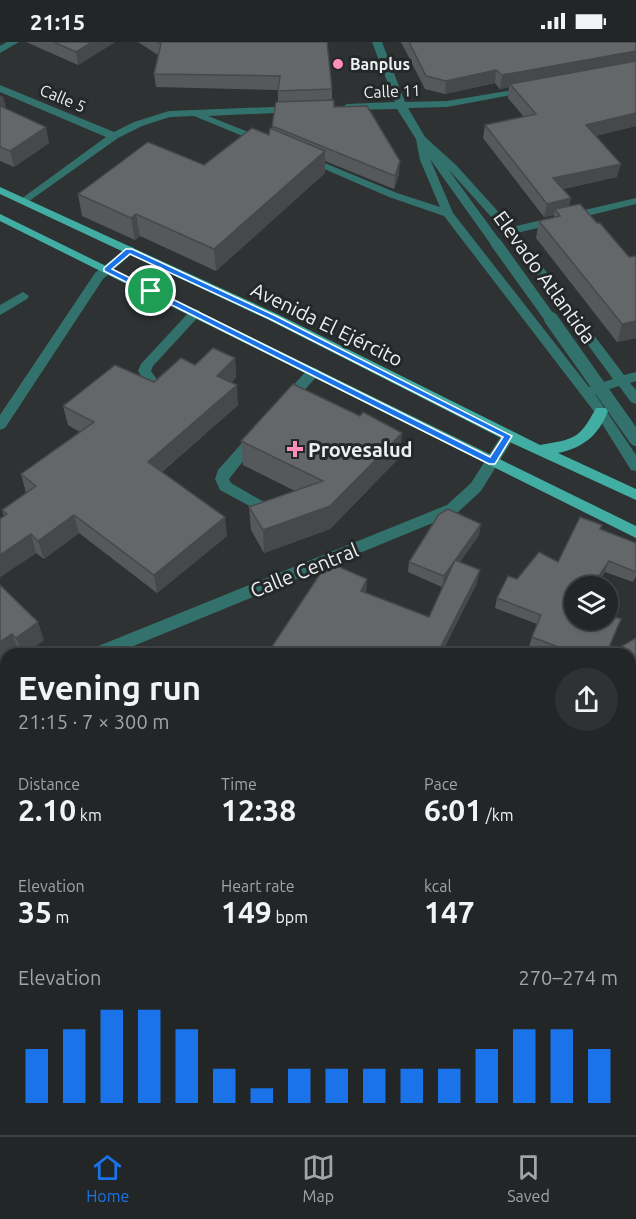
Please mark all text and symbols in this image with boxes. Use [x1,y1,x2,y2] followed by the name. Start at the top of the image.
[30,9,85,34] text: 21:15
[350,55,410,73] place label: Banplus
[331,57,345,71] marker: Banplus
[37,80,89,116] street label: Calle 5
[363,81,421,101] street label: Calle 11
[489,206,601,348] street label: Elevado Atlantida
[125,265,176,316] pin
[134,274,167,307] icon: arrive
[247,277,407,371] street label: Avenida El Ejército
[308,438,413,461] place label: Provesalud
[286,440,304,458] marker: Provesalud
[247,538,361,602] street label: Calle Central
[564,576,618,630] map controls
[564,576,618,630] button: layers
[555,668,618,731] button: share
[18,669,201,706] text: Evening run
[18,710,170,733] text: 21:15 · 7 × 300 m
[18,775,80,793] text: Distance
[221,775,257,793] text: Time
[424,775,458,793] text: Pace
[18,793,76,827] text: 2.10
[221,793,296,827] text: 12:38
[424,793,482,827] text: 6:01
[76,806,102,824] text: km
[482,806,514,824] text: /km
[18,877,85,895] text: Elevation
[221,877,295,895] text: Heart rate
[424,877,452,895] text: kcal
[18,895,52,929] text: 35
[221,895,272,929] text: 149
[424,895,475,929] text: 147
[52,908,69,926] text: m
[272,908,308,926] text: bpm
[18,966,101,989] text: Elevation
[519,966,618,989] text: 270–274 m
[86,1151,129,1205] tab: Home
[302,1151,335,1205] tab: Map
[507,1151,550,1205] tab: Saved

